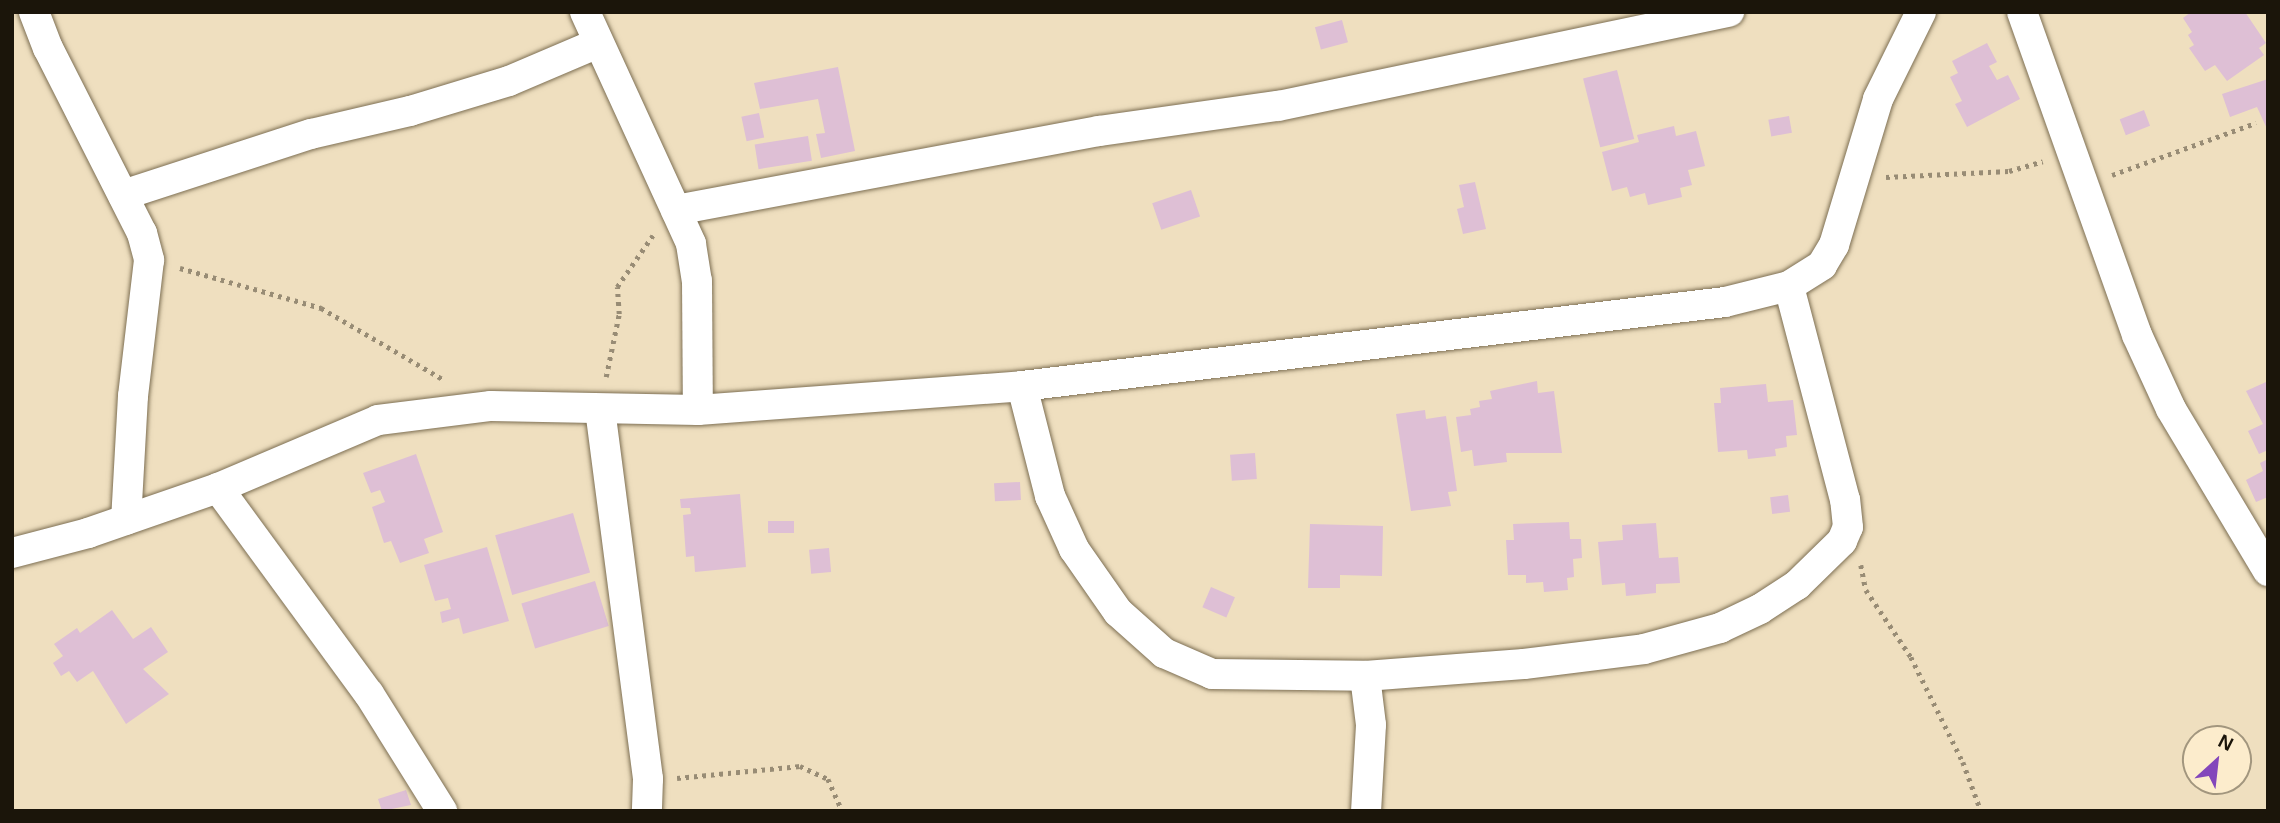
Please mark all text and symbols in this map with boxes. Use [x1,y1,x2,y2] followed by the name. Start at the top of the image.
[2182,725,2252,795] north arrow
[2215,730,2237,755] text: N

